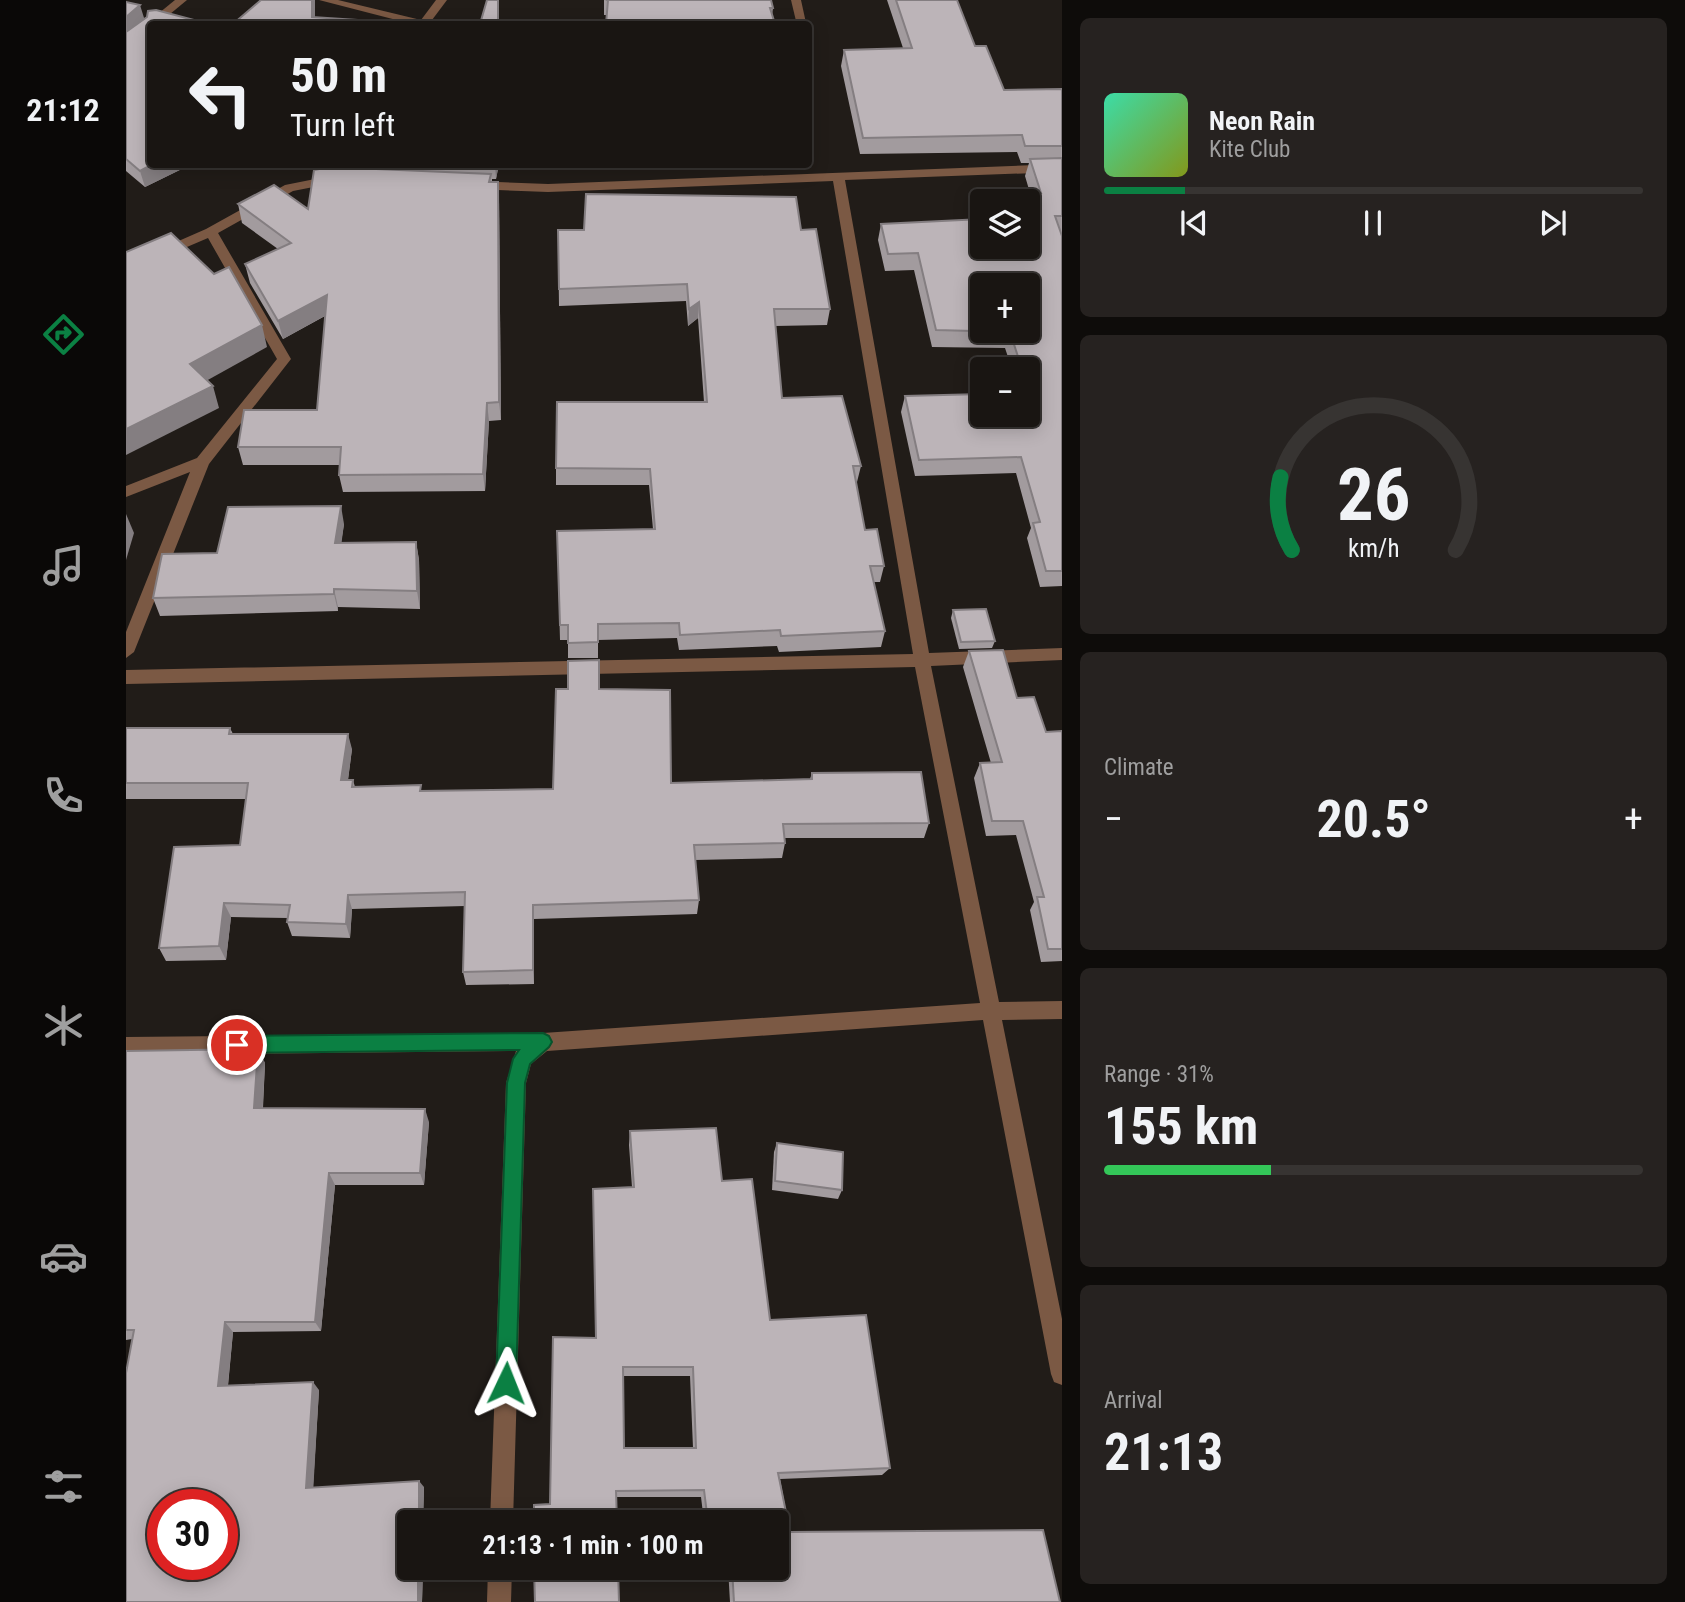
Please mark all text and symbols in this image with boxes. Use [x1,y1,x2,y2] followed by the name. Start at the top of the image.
[290,47,387,104] text: 50 m
[175,49,266,140] icon: left
[26,91,100,129] text: 21:12
[290,106,395,144] text: Turn left
[1209,106,1315,136] text: Neon Rain
[1209,136,1290,163] text: Kite Club
[970,189,1040,427] map controls
[970,189,1040,259] button: layers
[1175,204,1213,242] icon: previous
[1354,204,1392,242] icon: pause
[1534,204,1572,242] icon: next
[970,273,1040,343] button: +
[39,310,88,359] icon: directions
[970,357,1040,427] button: −
[1337,453,1410,539] text: 26
[1348,534,1399,563] text: km/h
[39,541,88,590] icon: music
[1104,754,1174,781] text: Climate
[39,771,88,820] icon: phone
[1316,789,1431,850] text: 20.5°
[1104,797,1123,841] text: −
[1624,797,1643,841] text: +
[39,1001,88,1050] icon: climate
[207,1015,267,1075] pin
[218,1026,256,1064] icon: arrive
[1104,1061,1214,1088] text: Range · 31%
[1104,1096,1258,1157] text: 155 km
[39,1232,88,1281] icon: car
[469,1346,543,1420] position arrow
[1104,1387,1163,1414] text: Arrival
[1104,1422,1223,1483] text: 21:13
[39,1462,88,1511] icon: filters
[147,1489,238,1580] speed limit sign: 30
[483,1530,703,1560] text: 21:13 · 1 min · 100 m

